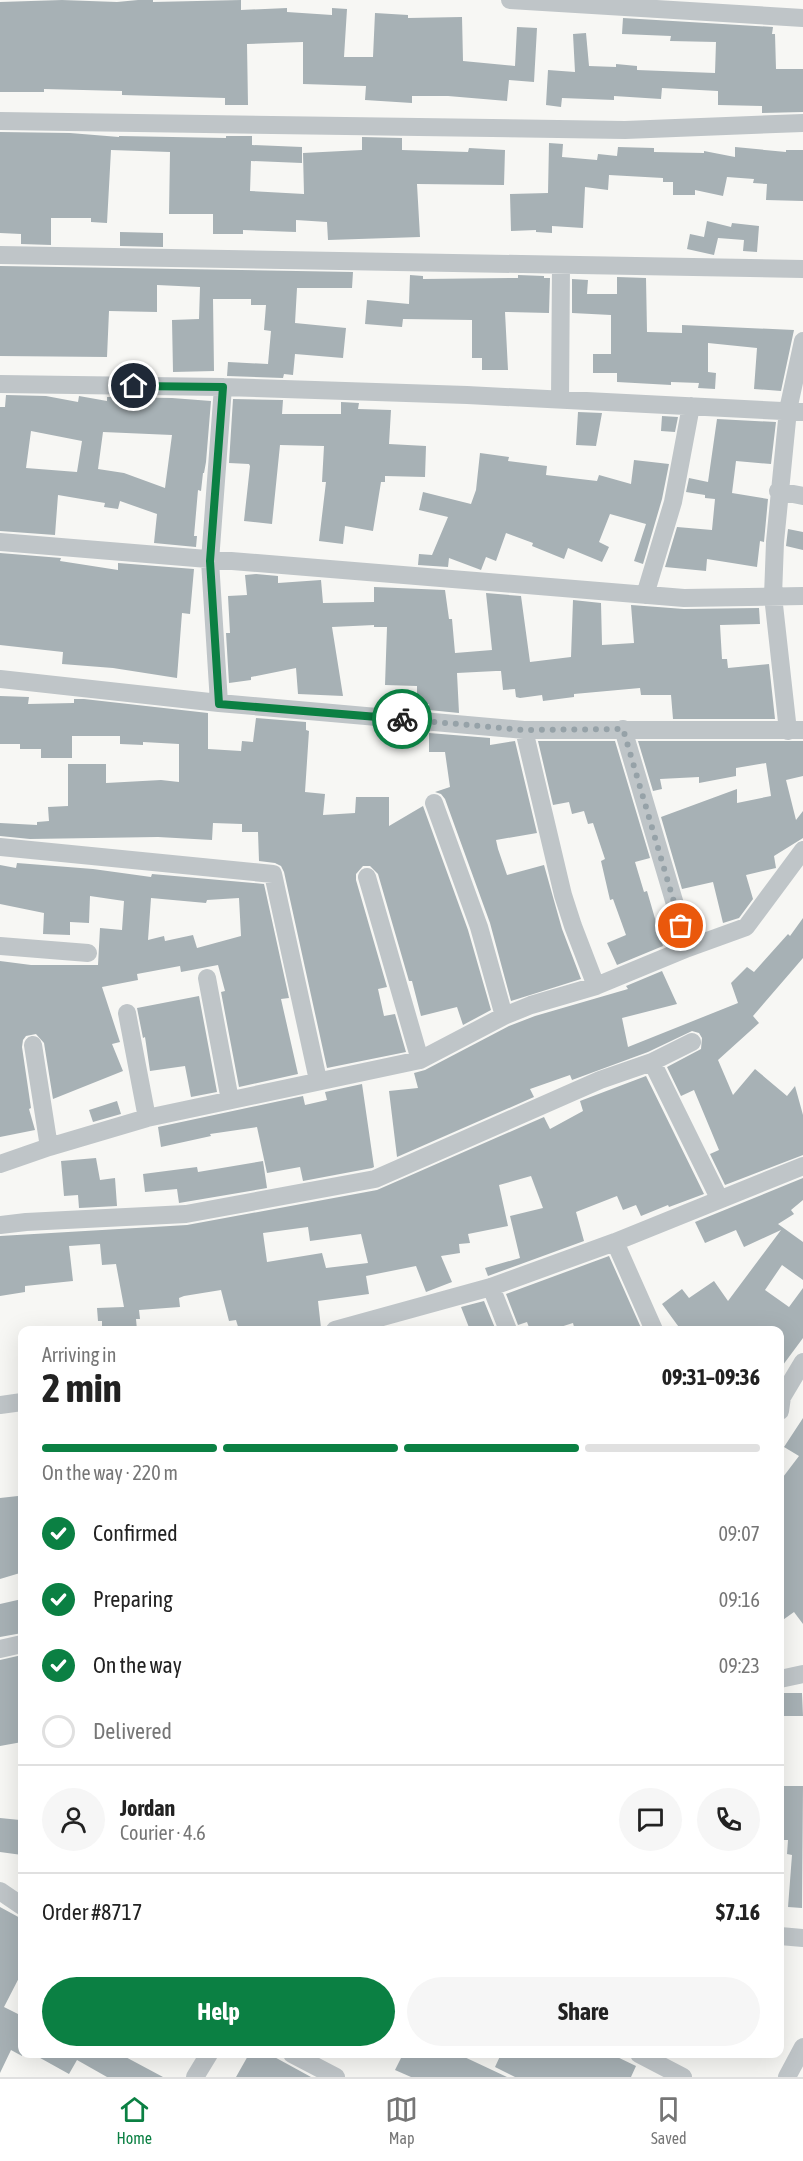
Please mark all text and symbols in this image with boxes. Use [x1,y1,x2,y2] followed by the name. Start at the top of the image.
[108,360,159,411] pin
[117,369,150,402] icon: home
[372,689,432,749] courier
[386,703,419,736] icon: bike
[655,900,706,951] pin
[664,909,697,942] icon: bag
[42,1343,116,1366] text: Arriving in
[662,1364,760,1390] text: 09:31–09:36
[42,1366,122,1410] text: 2 min
[42,1461,178,1484] text: On the way · 220 m
[42,1517,75,1550] icon: check
[93,1520,178,1546] text: Confirmed
[718,1522,760,1545] text: 09:07
[42,1583,75,1616] icon: check
[93,1586,173,1612] text: Preparing
[719,1588,760,1611] text: 09:16
[42,1649,75,1682] icon: check
[93,1652,182,1678] text: On the way
[719,1654,760,1677] text: 09:23
[93,1718,172,1744] text: Delivered
[42,1788,105,1851] button: person
[619,1788,682,1851] button: chat
[697,1788,760,1851] button: phone
[120,1795,175,1821] text: Jordan
[120,1821,206,1844] text: Courier · 4.6
[42,1899,142,1925] text: Order #8717
[716,1899,760,1925] text: $7.16
[42,1977,395,2046] button: Help
[407,1977,760,2046] button: Share
[117,2093,152,2147] tab: Home
[385,2093,418,2147] tab: Map
[651,2093,686,2147] tab: Saved

